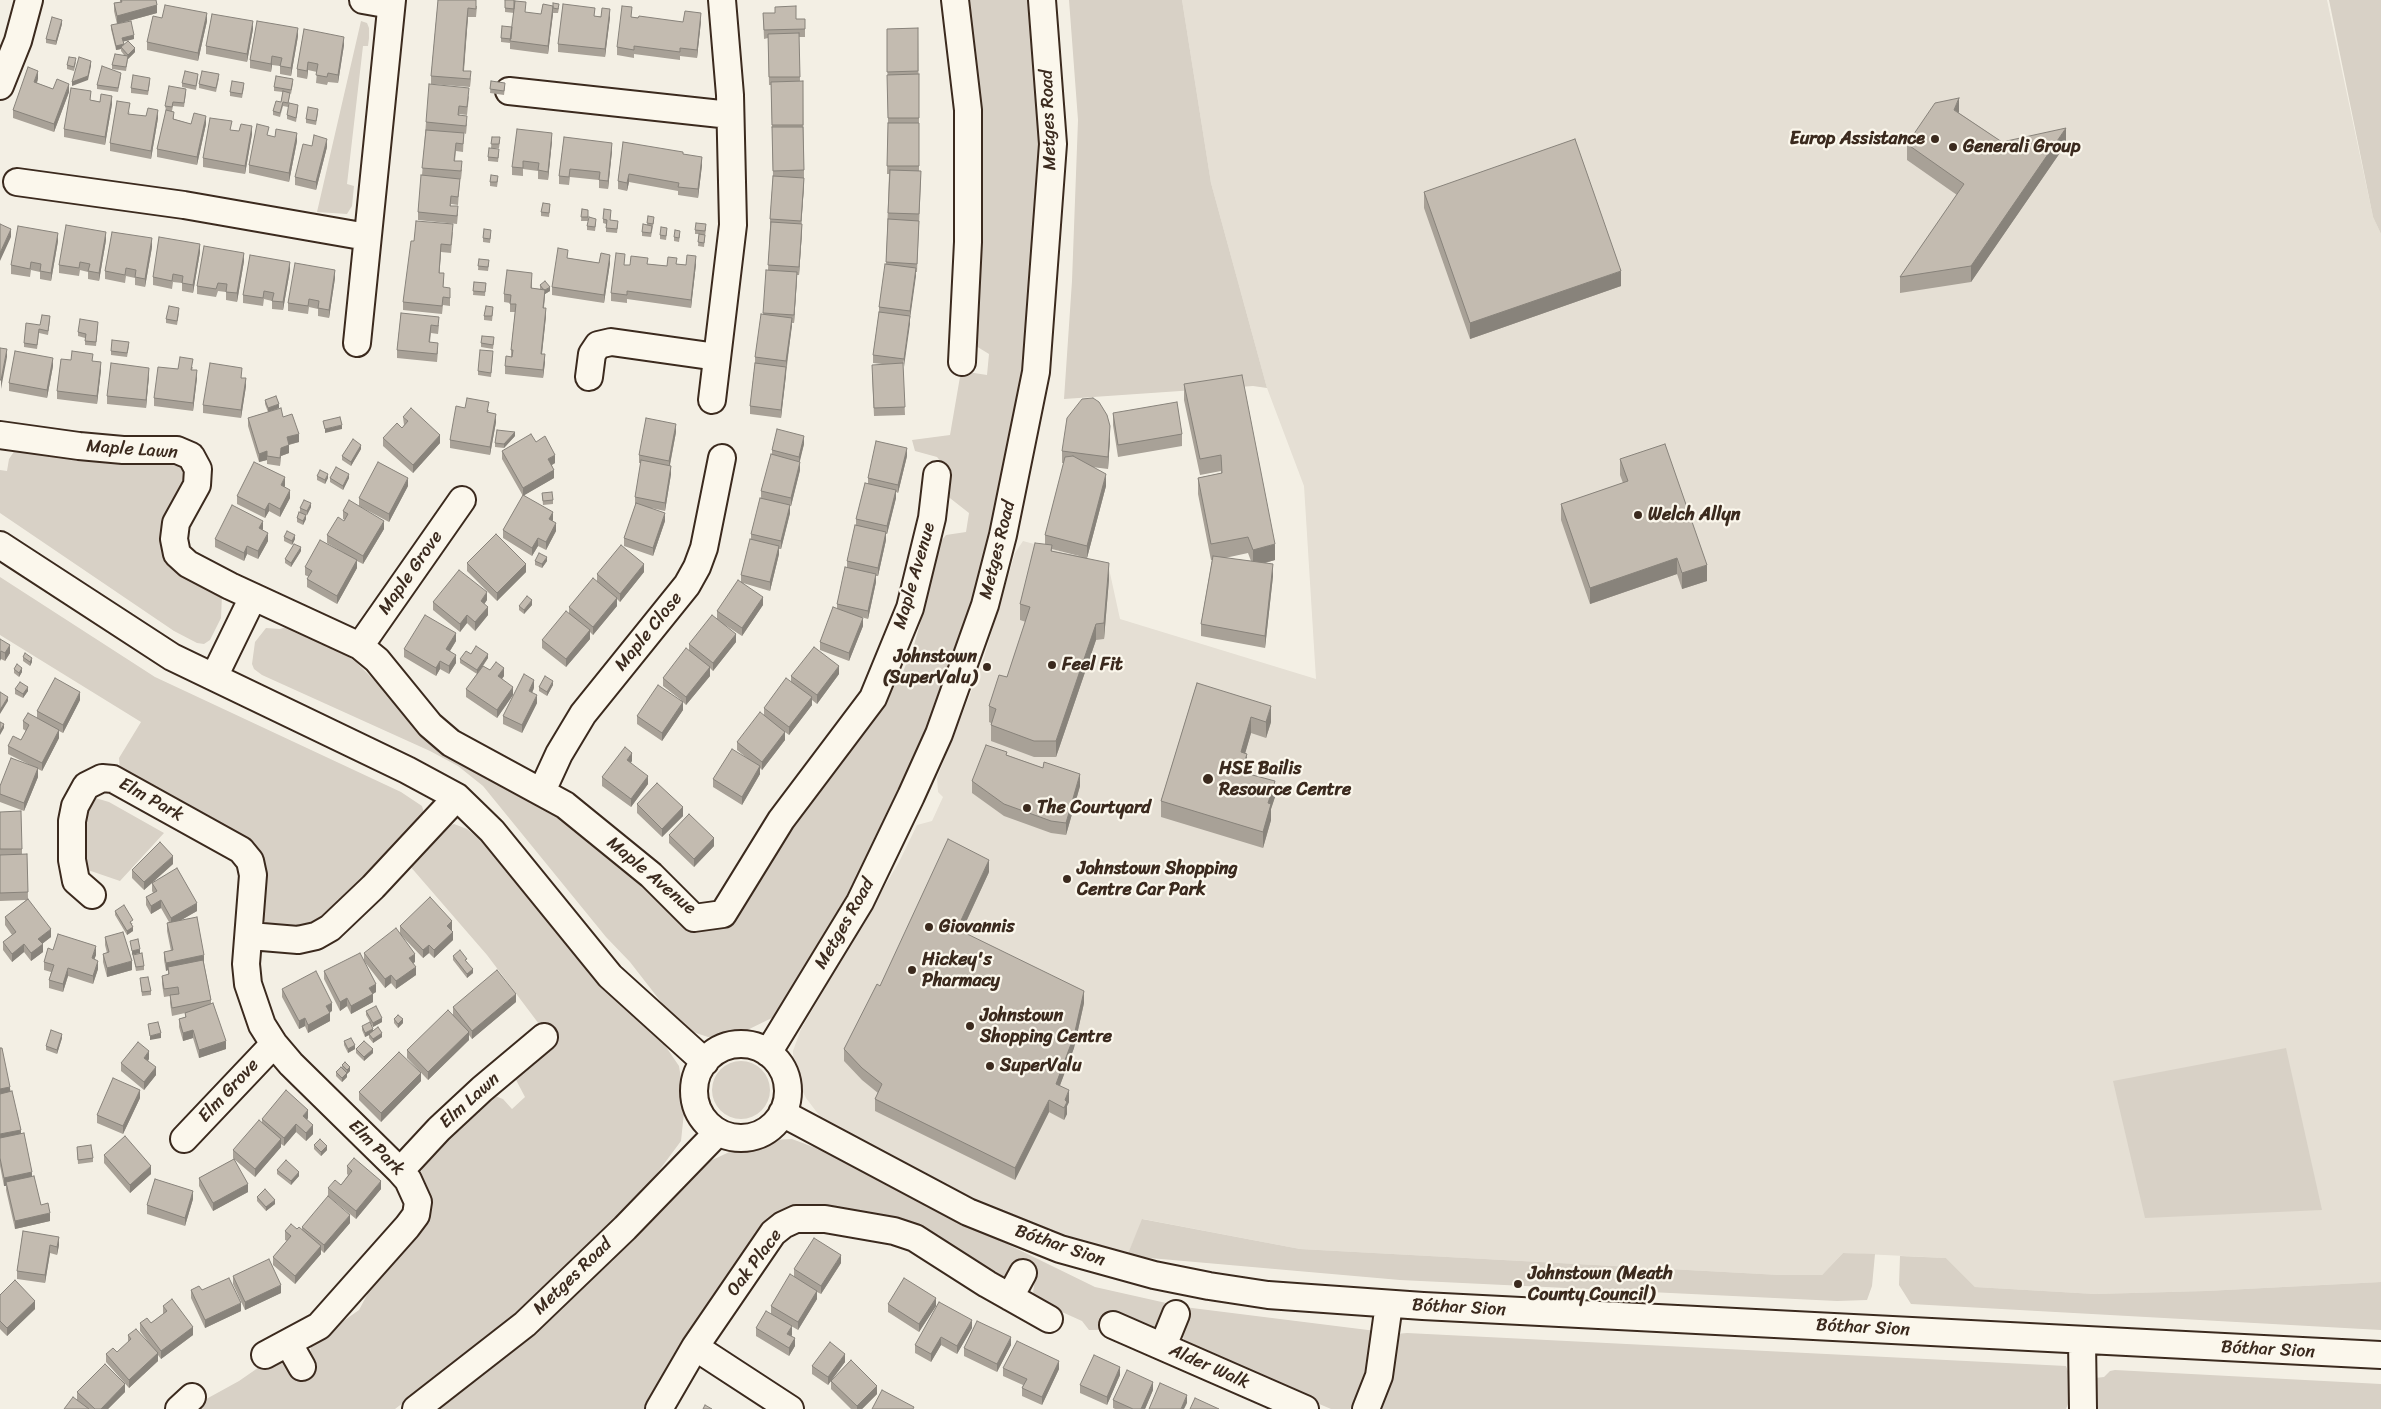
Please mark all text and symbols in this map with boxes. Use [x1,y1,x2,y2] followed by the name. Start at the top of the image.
[1036,69,1062,171] street label: Metges Road
[1790,128,1925,150] place label: Europ Assistance
[1929,133,1941,145] marker: Europ Assistance
[1963,136,2081,158] place label: Generali Group
[1947,141,1959,153] marker: Generali Group
[85,436,179,464] street label: Maple Lawn
[975,498,1021,602] street label: Metges Road
[1648,504,1740,526] place label: Welch Allyn
[1632,509,1644,521] marker: Welch Allyn
[889,520,941,632] street label: Maple Avenue
[374,527,448,619] street label: Maple Grove
[611,588,687,676] street label: Maple Close
[883,646,977,689] place label: Johnstown (SuperValu)
[1062,654,1123,676] place label: Feel Fit
[1046,659,1058,671] marker: Feel Fit
[981,661,993,673] marker: Johnstown (SuperValu)
[1219,758,1351,801] place label: HSE Bailis Resource Centre
[1201,772,1215,786] marker: HSE Bailis Resource Centre
[115,773,187,827] street label: Elm Park
[1037,797,1151,819] place label: The Courtyard
[1021,802,1033,814] marker: The Courtyard
[602,832,700,920] street label: Maple Avenue
[1077,858,1238,901] place label: Johnstown Shopping Centre Car Park
[1061,873,1073,885] marker: Johnstown Shopping Centre Car Park
[810,875,880,973] street label: Metges Road
[939,916,1014,938] place label: Giovannis
[923,921,935,933] marker: Giovannis
[922,949,1000,992] place label: Hickey's Pharmacy
[906,964,918,976] marker: Hickey's Pharmacy
[980,1005,1112,1048] place label: Johnstown Shopping Centre
[964,1020,976,1032] marker: Johnstown Shopping Centre
[194,1055,264,1127] street label: Elm Grove
[1000,1055,1082,1077] place label: SuperValu
[984,1060,996,1072] marker: SuperValu
[436,1069,504,1133] street label: Elm Lawn
[343,1115,409,1181] street label: Elm Park
[1012,1220,1108,1272] street label: Bóthar Sion
[723,1225,787,1301] street label: Oak Place
[529,1234,617,1320] street label: Metges Road
[1528,1263,1673,1306] place label: Johnstown (Meath County Council)
[1512,1278,1524,1290] marker: Johnstown (Meath County Council)
[1411,1295,1507,1321] street label: Bóthar Sion
[1815,1315,1911,1341] street label: Bóthar Sion
[2220,1337,2316,1363] street label: Bóthar Sion
[1166,1340,1252,1394] street label: Alder Walk

